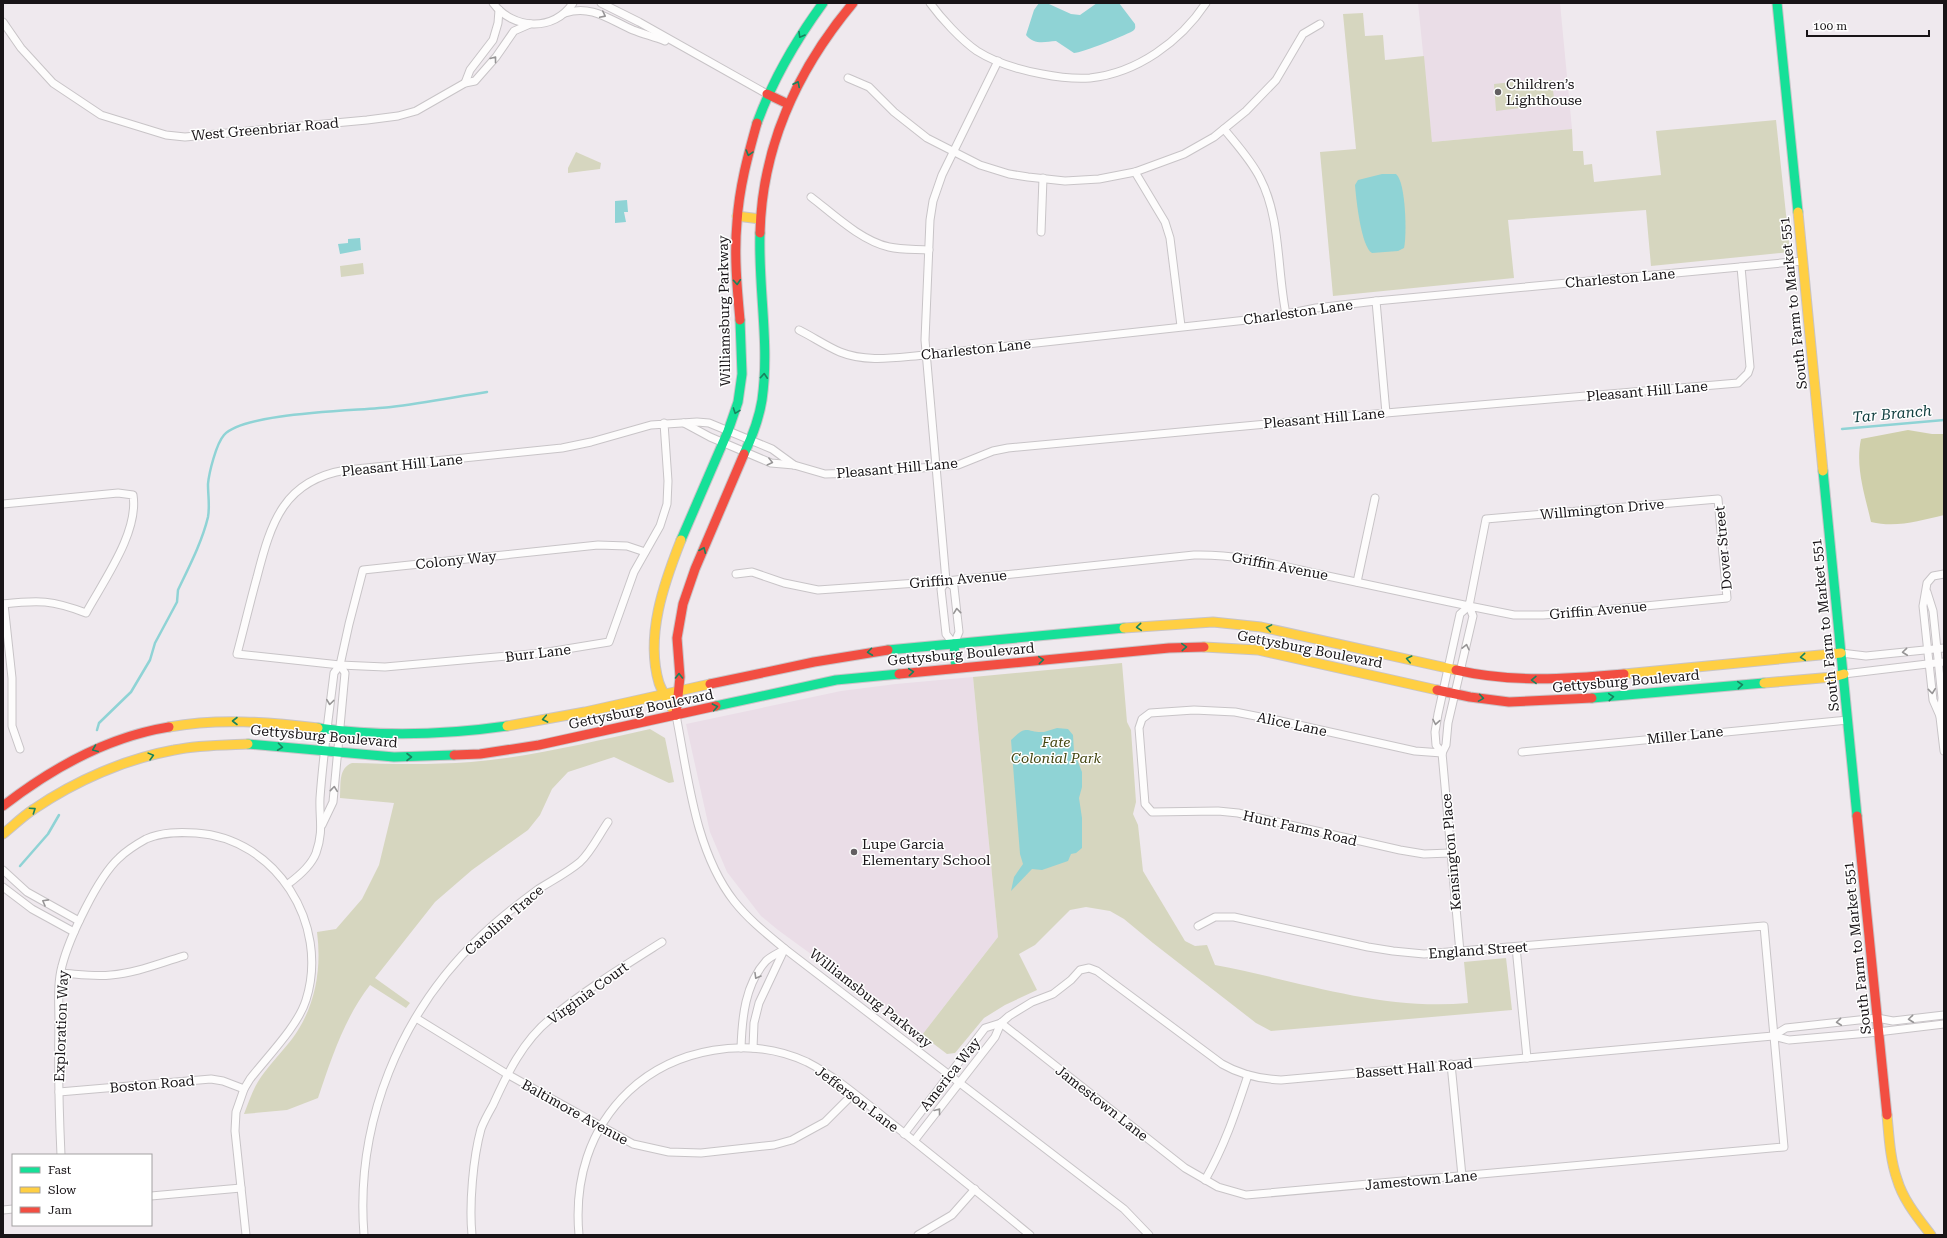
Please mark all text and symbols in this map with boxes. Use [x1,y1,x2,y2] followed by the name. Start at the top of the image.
[598,10,606,18] one-way arrow
[1807,12,1929,38] scale bar
[1813,19,1847,33] text: 100 m
[798,31,805,38] one-way arrow
[489,57,496,64] one-way arrow
[1506,76,1582,108] place label: Children’s Lighthouse
[792,81,800,88] one-way arrow
[1493,87,1503,97] marker: Children’s Lighthouse
[191,115,339,143] street label: West Greenbriar Road
[745,149,754,156] one-way arrow
[1776,216,1810,390] street label: South Farm to Market 551
[715,235,733,387] street label: Williamsburg Parkway
[1564,265,1676,291] street label: Charleston Lane
[733,279,742,285] one-way arrow
[1242,296,1354,328] street label: Charleston Lane
[920,335,1032,363] street label: Charleston Lane
[760,373,769,379] one-way arrow
[1586,378,1709,404] street label: Pleasant Hill Lane
[1852,402,1932,426] water label: Tar Branch
[1263,405,1386,431] street label: Pleasant Hill Lane
[732,407,740,414] one-way arrow
[341,451,464,479] street label: Pleasant Hill Lane
[836,455,959,481] street label: Pleasant Hill Lane
[767,457,774,466] one-way arrow
[1539,496,1665,522] street label: Willmington Drive
[1711,505,1735,591] street label: Dover Street
[1808,538,1842,712] street label: South Farm to Market 551
[698,547,706,555] one-way arrow
[415,548,498,572] street label: Colony Way
[1230,549,1330,583] street label: Griffin Avenue
[908,567,1008,591] street label: Griffin Avenue
[1548,598,1648,622] street label: Griffin Avenue
[952,608,961,614] one-way arrow
[1136,622,1142,631] one-way arrow
[1266,624,1272,633] one-way arrow
[1236,627,1384,671] street label: Gettysburg Boulevard
[887,640,1035,668] street label: Gettysburg Boulevard
[504,641,572,665] street label: Burr Lane
[1181,643,1187,652] one-way arrow
[1461,644,1469,650] one-way arrow
[1902,647,1908,656] one-way arrow
[867,648,873,657] one-way arrow
[1800,652,1806,661] one-way arrow
[1038,656,1044,665] one-way arrow
[1406,656,1412,664] one-way arrow
[1552,667,1700,695] street label: Gettysburg Boulevard
[908,668,914,677] one-way arrow
[675,673,683,679] one-way arrow
[1531,676,1537,684] one-way arrow
[1737,681,1743,690] one-way arrow
[567,686,715,732] street label: Gettysburg Boulevard
[1927,688,1936,694] one-way arrow
[1608,693,1614,702] one-way arrow
[1478,694,1484,702] one-way arrow
[326,699,335,705] one-way arrow
[711,704,718,712] one-way arrow
[1256,709,1329,739] street label: Alice Lane
[542,714,548,723] one-way arrow
[232,717,238,725] one-way arrow
[1433,719,1441,725] one-way arrow
[250,722,398,750] street label: Gettysburg Boulevard
[1646,723,1724,747] street label: Miller Lane
[1011,734,1101,766] park label: Fate Colonial Park
[277,742,283,751] one-way arrow
[91,745,98,753] one-way arrow
[147,752,154,761] one-way arrow
[406,753,412,761] one-way arrow
[330,786,339,792] one-way arrow
[1438,793,1464,911] street label: Kensington Place
[29,807,36,815] one-way arrow
[1241,807,1359,849] street label: Hunt Farms Road
[862,836,991,868] place label: Lupe Garcia Elementary School
[849,847,859,857] marker: Lupe Garcia Elementary School
[1840,861,1874,1035] street label: South Farm to Market 551
[462,881,547,958] street label: Carolina Trace
[42,900,49,907] one-way arrow
[1428,939,1528,961] street label: England Street
[807,945,936,1051] street label: Williamsburg Parkway
[545,958,631,1028] street label: Virginia Court
[51,969,71,1082] street label: Exploration Way
[754,972,762,979] one-way arrow
[1908,1014,1914,1023] one-way arrow
[1836,1018,1842,1027] one-way arrow
[916,1034,984,1114] street label: America Way
[1355,1055,1473,1081] street label: Bassett Hall Road
[1053,1062,1152,1144] street label: Jamestown Lane
[812,1063,902,1136] street label: Jefferson Lane
[109,1072,195,1096] street label: Boston Road
[519,1076,631,1148] street label: Baltimore Avenue
[933,1108,940,1115] one-way arrow
[12,1154,152,1226] legend
[48,1163,72,1177] text: Fast
[1364,1167,1478,1193] street label: Jamestown Lane
[48,1183,76,1197] text: Slow
[48,1203,72,1217] text: Jam

